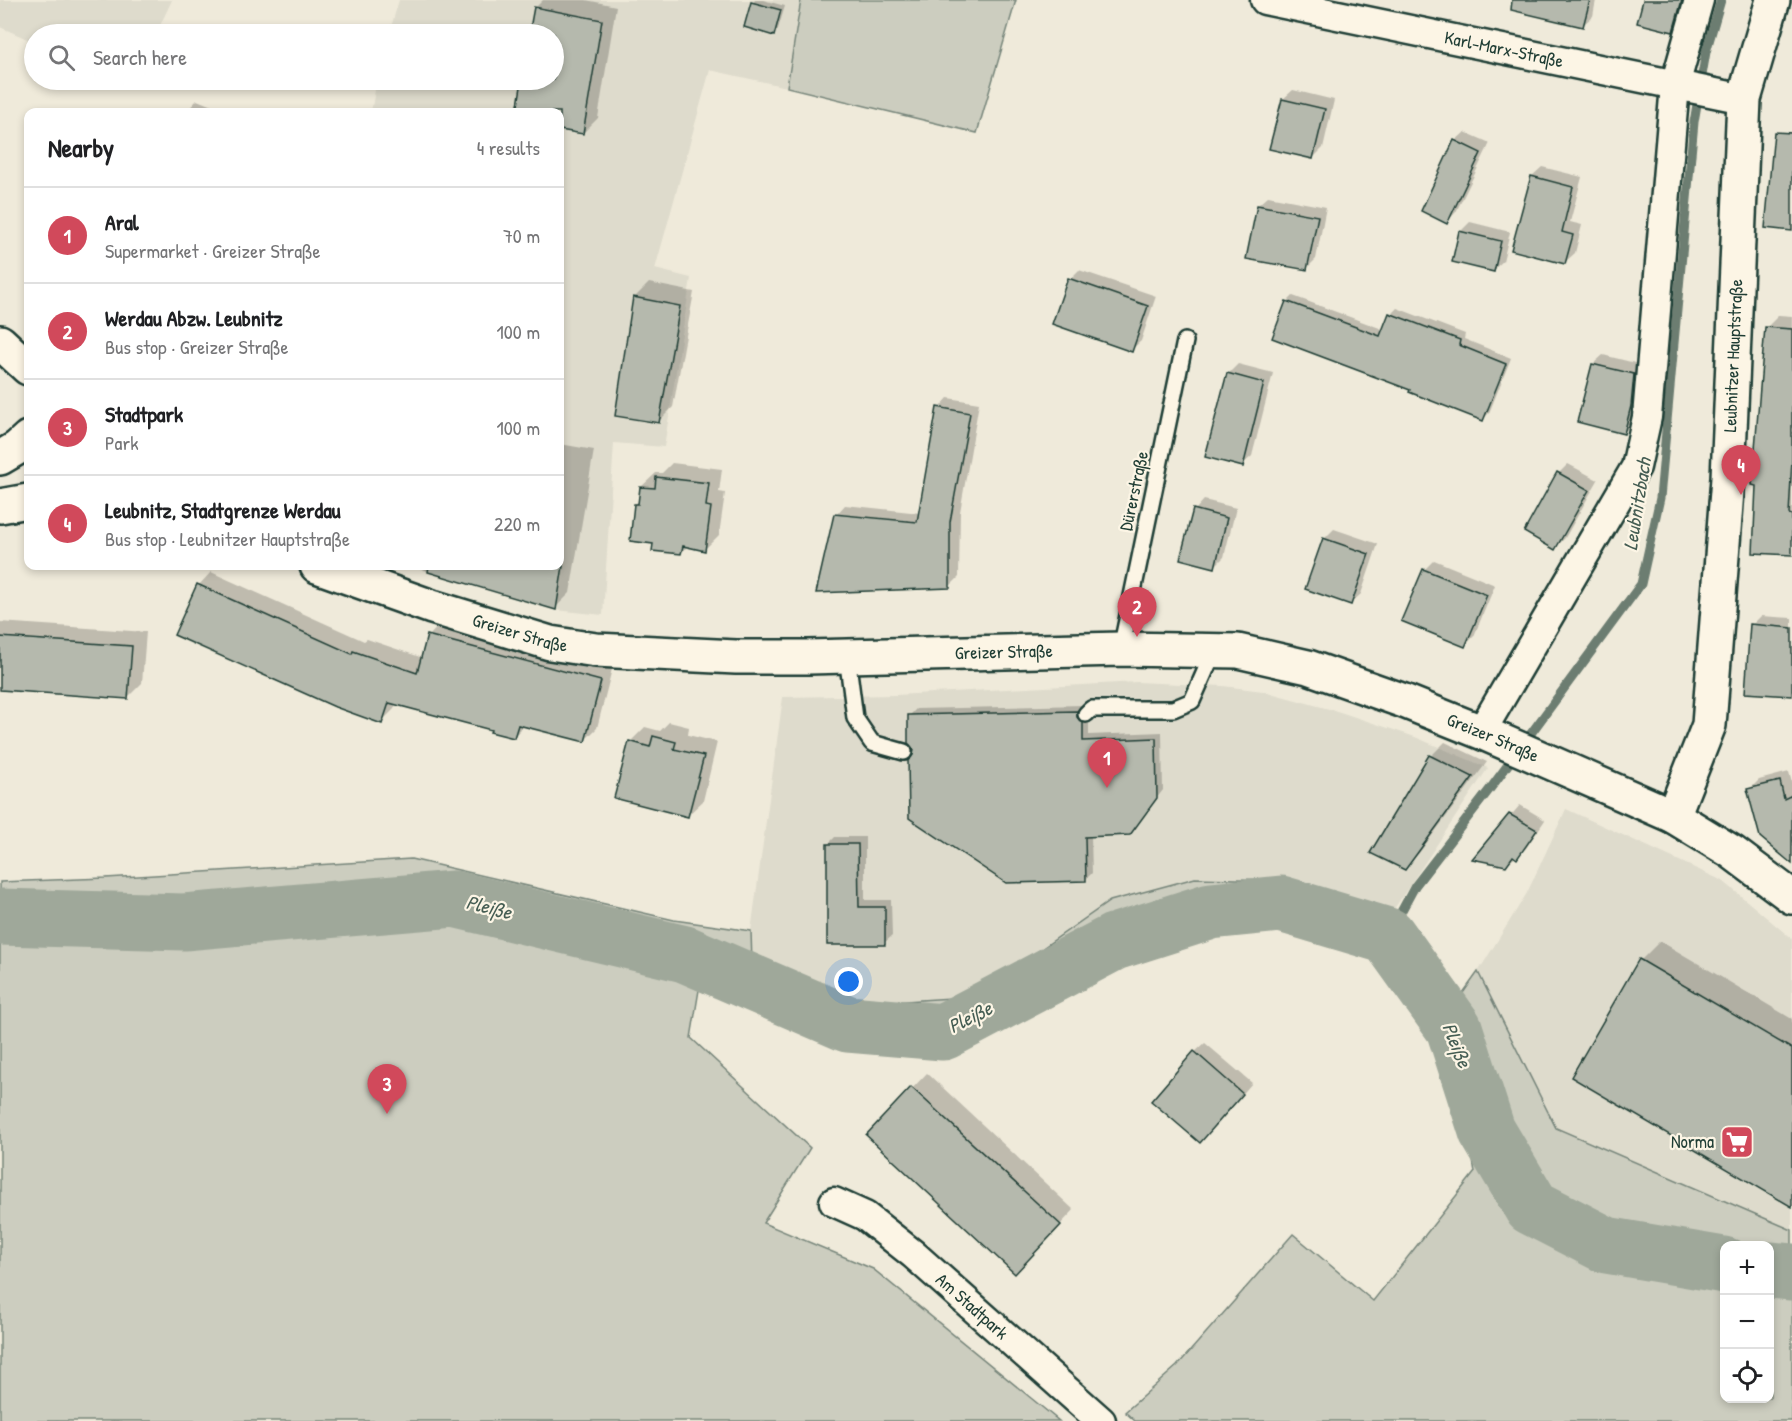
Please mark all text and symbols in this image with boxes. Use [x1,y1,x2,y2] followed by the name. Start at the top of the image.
[24,24,564,90] search box
[1442,24,1566,73] street label: Karl-Marx-Straße
[45,41,78,74] icon: search
[93,42,187,72] text: Search here
[48,130,114,165] text: Nearby
[477,134,540,161] text: 4 results
[105,207,139,237] text: Aral
[64,222,71,249] text: 1
[503,222,540,249] text: 70 m
[105,237,321,264] text: Supermarket · Greizer Straße
[1717,279,1748,433] street label: Leubnitzer Hauptstraße
[105,303,283,333] text: Werdau Abzw. Leubnitz
[63,318,72,345] text: 2
[497,318,540,345] text: 100 m
[105,333,289,360] text: Bus stop · Greizer Straße
[105,399,183,429] text: Stadtpark
[63,414,72,441] text: 3
[497,414,540,441] text: 100 m
[105,429,138,456] text: Park
[1722,446,1760,495] pin: 4
[1113,449,1154,533] street label: Dürerstraße
[1616,454,1657,552] water label: Leubnitzbach
[105,495,341,525] text: Leubnitz, Stadtgrenze Werdau
[64,510,71,537] text: 4
[494,510,540,537] text: 220 m
[105,525,350,552] text: Bus stop · Leubnitzer Hauptstraße
[1118,588,1156,637] pin: 2
[470,607,569,657] street label: Greizer Straße
[954,638,1053,665] street label: Greizer Straße
[1443,707,1543,768] street label: Greizer Straße
[1088,738,1126,788] pin: 1
[463,888,516,926] water label: Pleiße
[834,967,863,996] your location
[943,994,998,1040] water label: Pleiße
[1435,1018,1479,1072] water label: Pleiße
[368,1064,406,1114] pin: 3
[1719,1124,1755,1160] supermarket icon: Norma
[1671,1129,1714,1154] place label: Norma
[1720,1241,1774,1403] map controls
[1720,1241,1774,1295] button: +
[931,1267,1014,1345] street label: Am Stadtpark
[1720,1295,1774,1349] button: −
[1720,1349,1774,1403] button: locate

